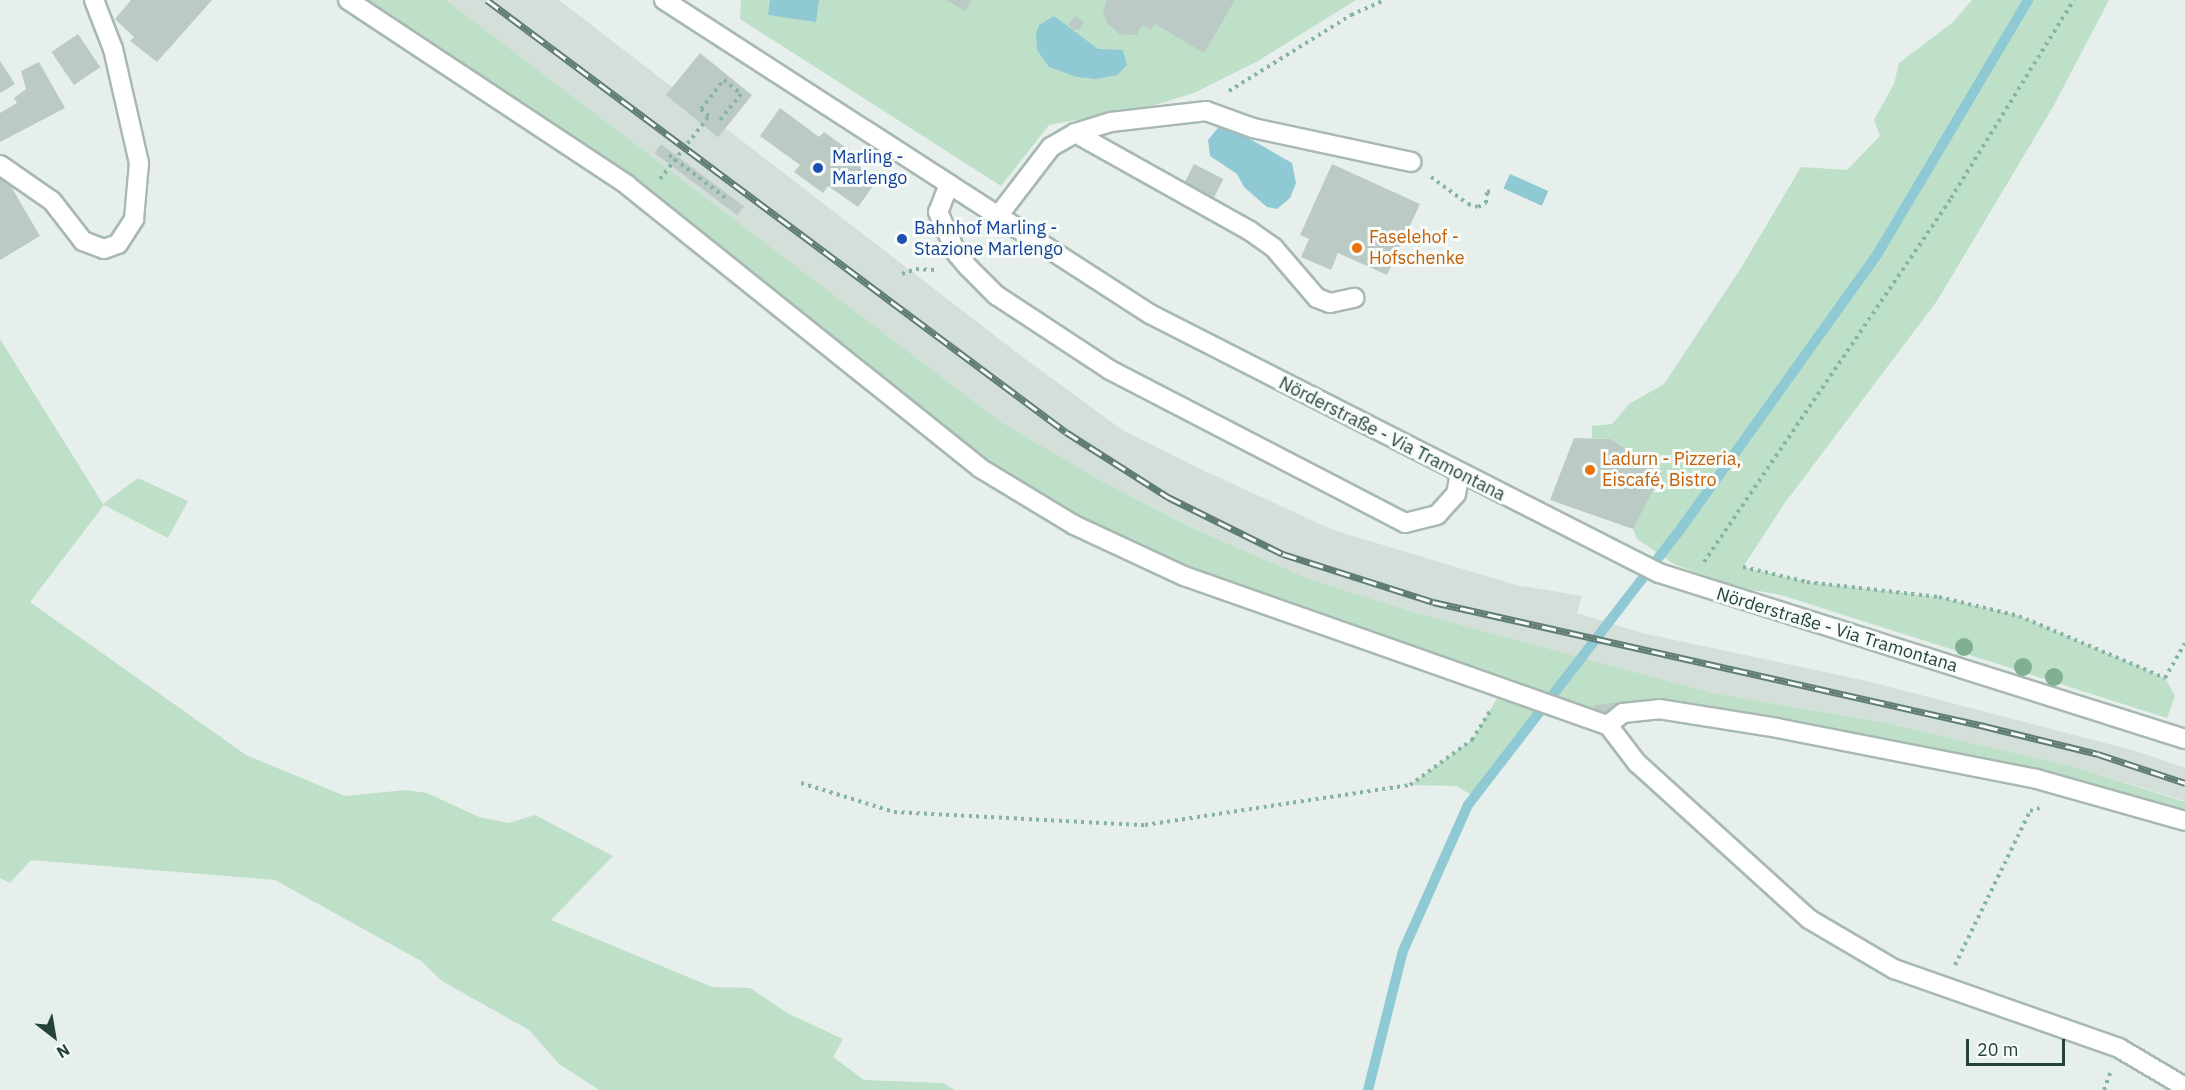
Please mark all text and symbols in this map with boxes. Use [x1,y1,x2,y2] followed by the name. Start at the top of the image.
[832,147,907,190] place label: Marling - Marlengo
[809,159,827,177] marker: Marling - Marlengo
[914,218,1063,260] place label: Bahnhof Marling - Stazione Marlengo
[1369,227,1465,270] place label: Faselehof - Hofschenke
[895,232,909,246] marker: Bahnhof Marling - Stazione Marlengo
[1350,241,1364,255] marker: Faselehof - Hofschenke
[1275,372,1509,506] street label: Nörderstraße - Via Tramontana
[1602,449,1741,492] place label: Ladurn - Pizzeria, Eiscafé, Bistro
[1583,463,1597,477] marker: Ladurn - Pizzeria, Eiscafé, Bistro
[1714,583,1960,677] street label: Nörderstraße - Via Tramontana
[24,1006,84,1066] north arrow
[1969,1027,2068,1065] scale bar
[1977,1038,2019,1061] text: 20 m
[53,1040,73,1063] text: N

